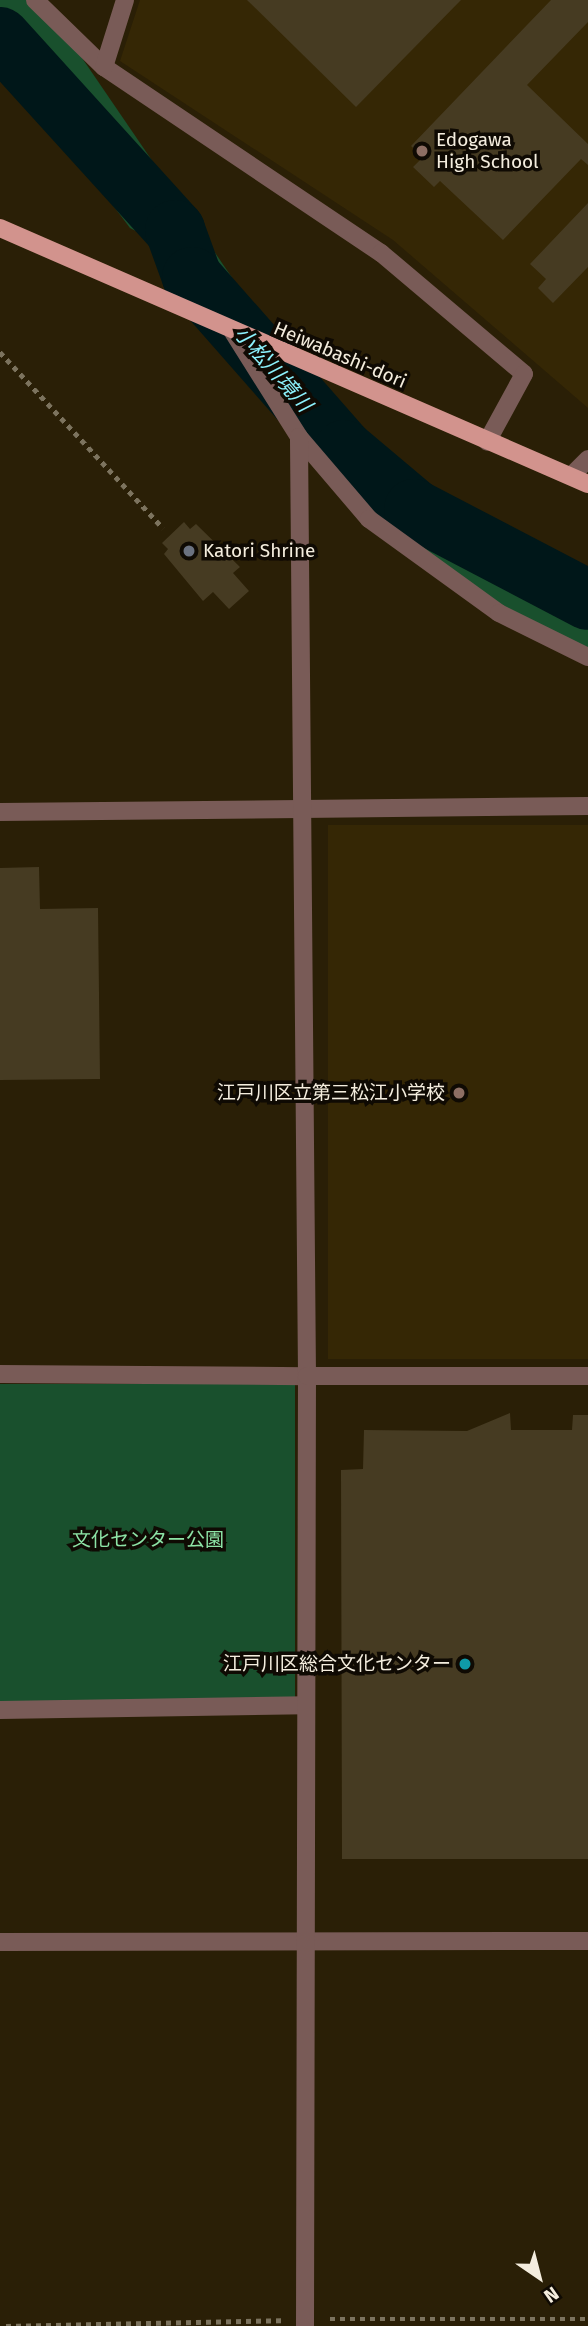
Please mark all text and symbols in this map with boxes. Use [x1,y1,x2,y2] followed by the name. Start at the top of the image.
[436,129,539,173] place label: Edogawa High School
[414,143,430,159] marker: Edogawa High School
[270,317,410,393] street label: Heiwabashi-dori
[229,321,317,417] water label: 小松川境川
[203,540,315,562] place label: Katori Shrine
[181,543,197,559] marker: Katori Shrine
[217,1082,445,1104] place label: 江戸川区立第三松江小学校
[451,1085,467,1101] marker: 江戸川区立第三松江小学校
[72,1529,224,1551] park label: 文化センター公園
[223,1653,451,1675] place label: 江戸川区総合文化センター
[457,1656,473,1672] marker: 江戸川区総合文化センター
[504,2242,574,2312] north arrow
[540,2282,563,2308] text: N

